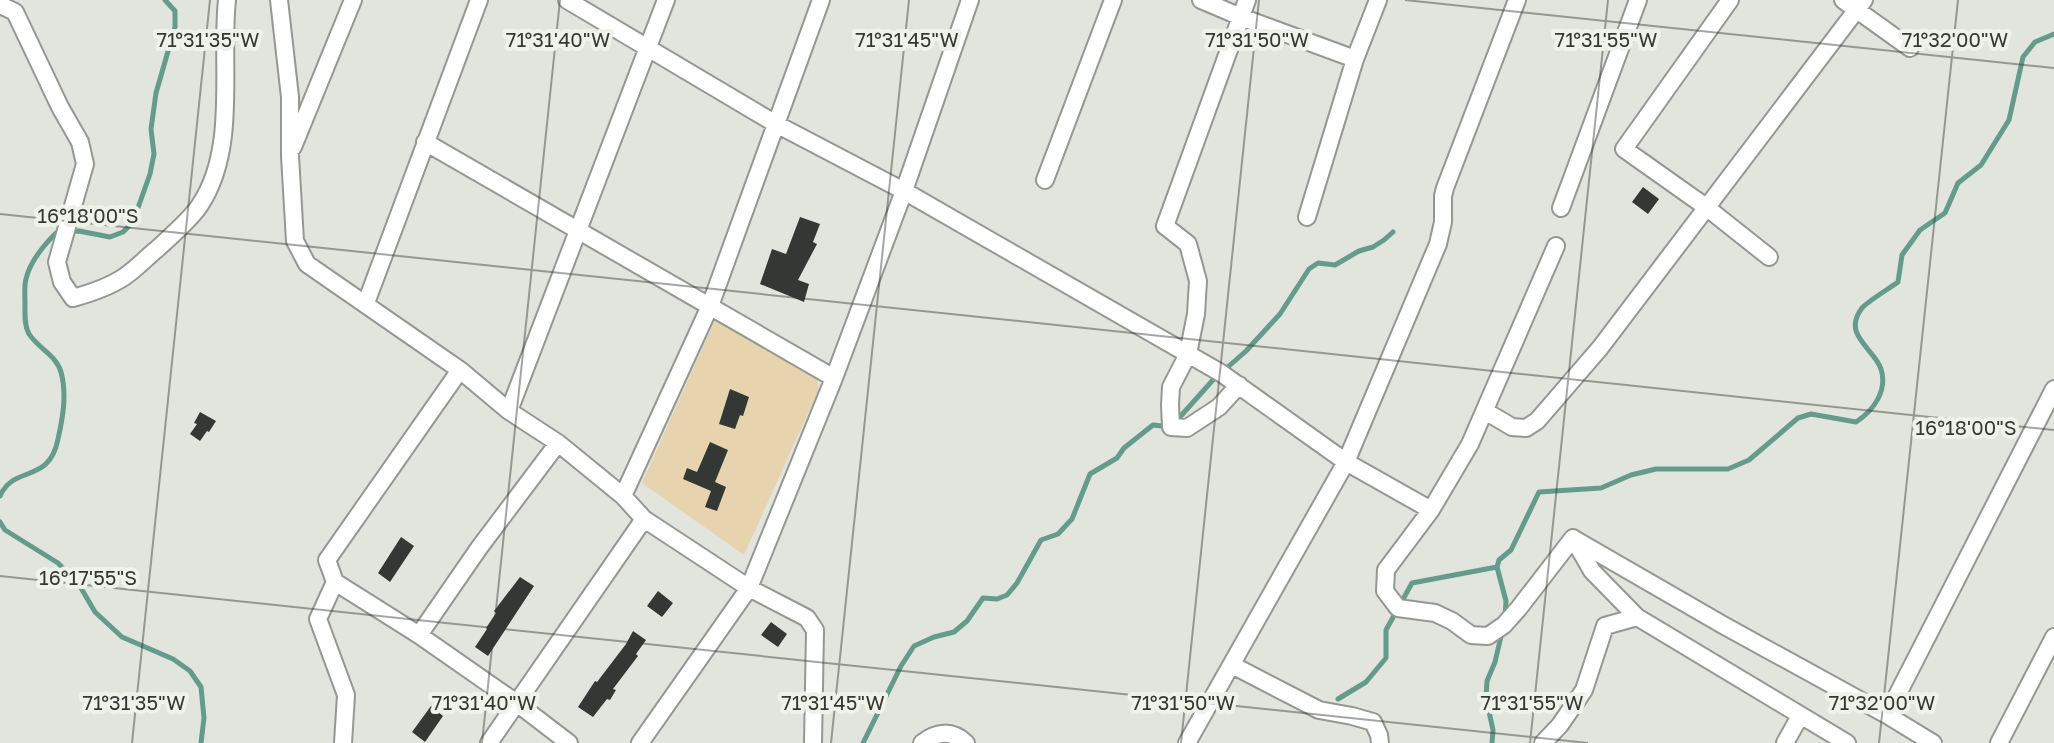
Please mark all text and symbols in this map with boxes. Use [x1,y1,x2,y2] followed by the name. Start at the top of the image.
[157,27,260,51] text: 71°31'35"W
[506,27,610,51] text: 71°31'40"W
[855,27,959,51] text: 71°31'45"W
[1205,27,1309,51] text: 71°31'50"W
[1555,27,1657,51] text: 71°31'55"W
[1902,27,2008,51] text: 71°32'00"W
[37,203,139,227] text: 16°18'00"S
[1915,415,2017,439] text: 16°18'00"S
[39,565,137,589] text: 16°17'55"S
[83,690,186,714] text: 71°31'35"W
[432,690,536,714] text: 71°31'40"W
[781,690,885,714] text: 71°31'45"W
[1131,690,1235,714] text: 71°31'50"W
[1481,690,1583,714] text: 71°31'55"W
[1829,690,1935,714] text: 71°32'00"W

